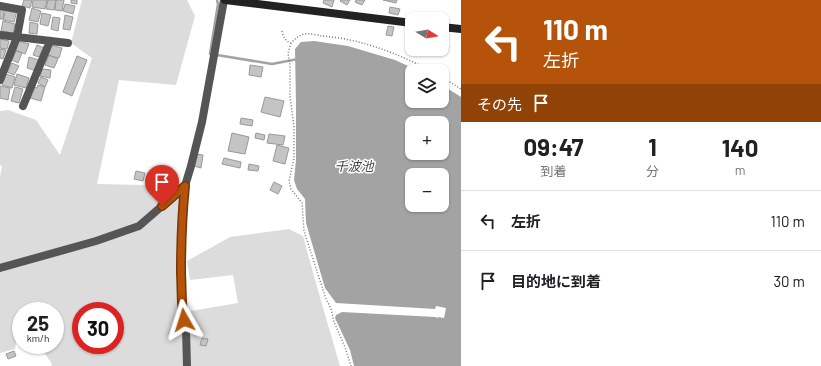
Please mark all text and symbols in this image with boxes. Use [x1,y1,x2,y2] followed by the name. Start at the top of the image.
[405,12,449,56] north arrow
[405,12,449,212] map controls
[543,12,608,46] text: 110 m
[477,16,529,68] icon: left
[543,49,579,71] text: 左折
[405,64,449,108] button: layers
[530,92,552,114] icon: arrive
[477,95,522,113] text: その先
[405,116,449,160] button: +
[524,132,583,161] text: 09:47
[648,132,657,161] text: 1
[722,133,758,162] text: 140
[334,158,375,174] water label: 千波池
[735,162,745,178] text: m
[541,163,567,179] text: 到着
[646,163,659,179] text: 分
[145,165,179,206] pin
[405,168,449,212] button: −
[151,171,173,193] icon: arrive
[477,210,499,232] icon: left
[511,212,541,230] text: 左折
[771,212,805,230] text: 110 m
[477,270,499,292] icon: arrive
[511,272,601,290] text: 目的地に到着
[773,272,805,290] text: 30 m
[163,299,205,341] position arrow
[72,302,124,354] speed limit sign: 30
[27,311,49,335] text: 25
[27,332,49,344] text: km/h

